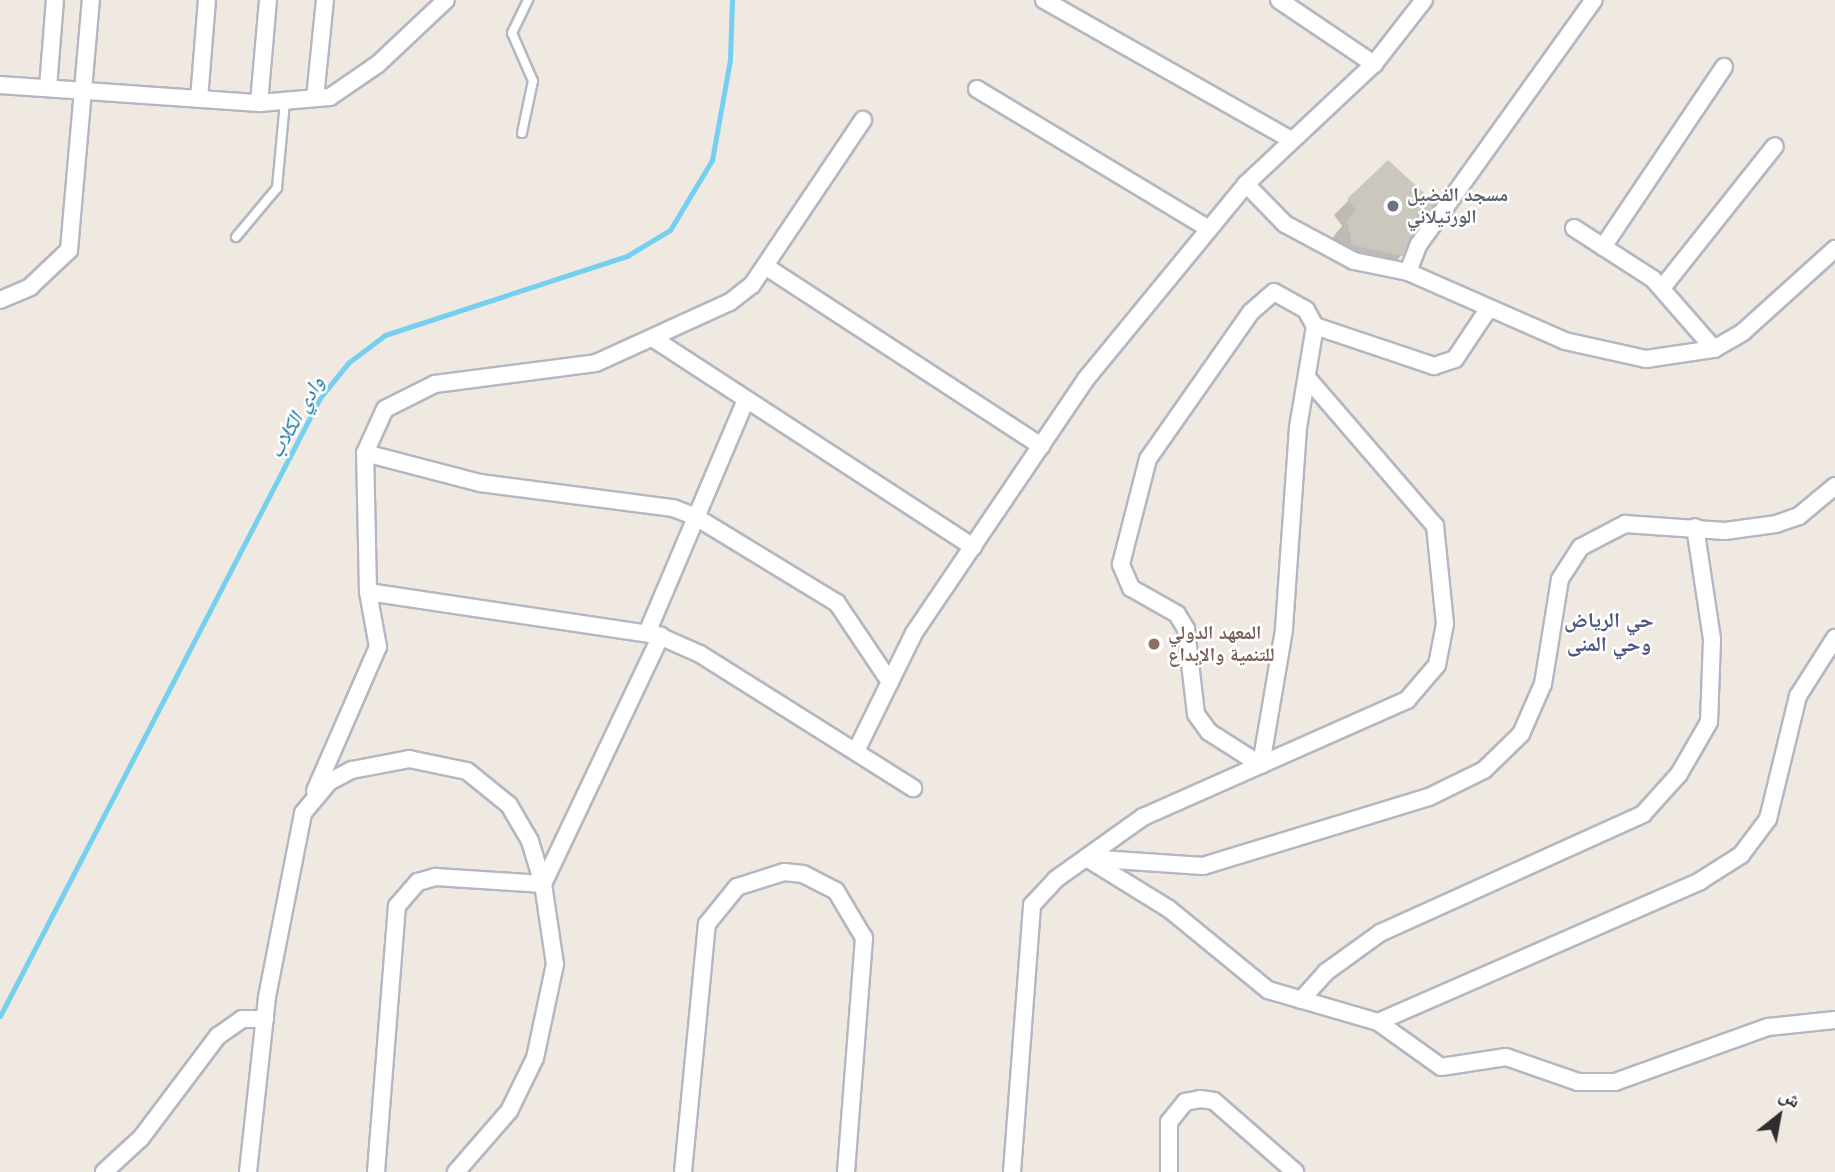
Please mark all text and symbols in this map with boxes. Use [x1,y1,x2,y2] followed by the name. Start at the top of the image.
[1407,184,1508,228] place label: مسجد الفضيل الورتيلاني
[1385,198,1401,214] marker: مسجد الفضيل الورتيلاني
[263,372,329,462] water label: وادي الكلاب
[1564,607,1654,657] district label: حي الرياض وحي المنى
[1168,622,1275,666] place label: المعهد الدولي للتنمية والإبداع
[1146,636,1162,652] marker: المعهد الدولي للتنمية والإبداع
[1744,1081,1814,1151] north arrow
[1775,1083,1805,1113] text: ش

